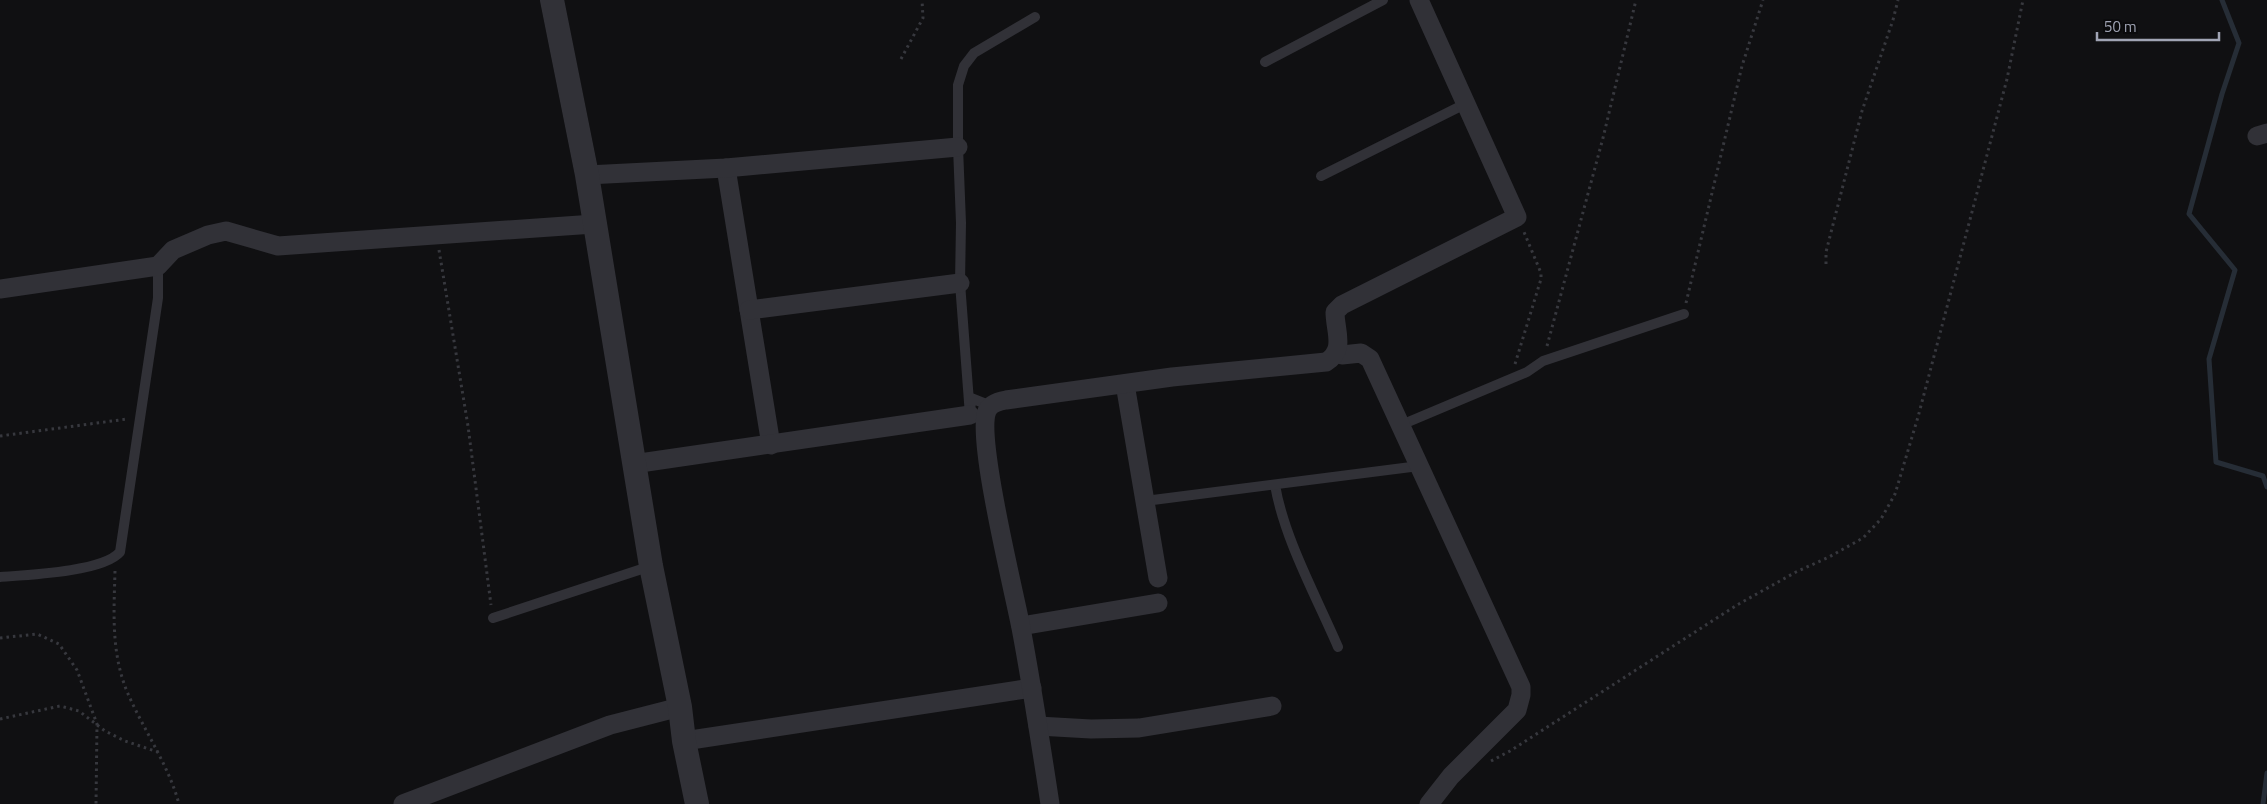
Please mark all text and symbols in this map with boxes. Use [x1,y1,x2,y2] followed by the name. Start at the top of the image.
[2097,10,2220,42] scale bar
[2104,15,2137,38] text: 50 m

